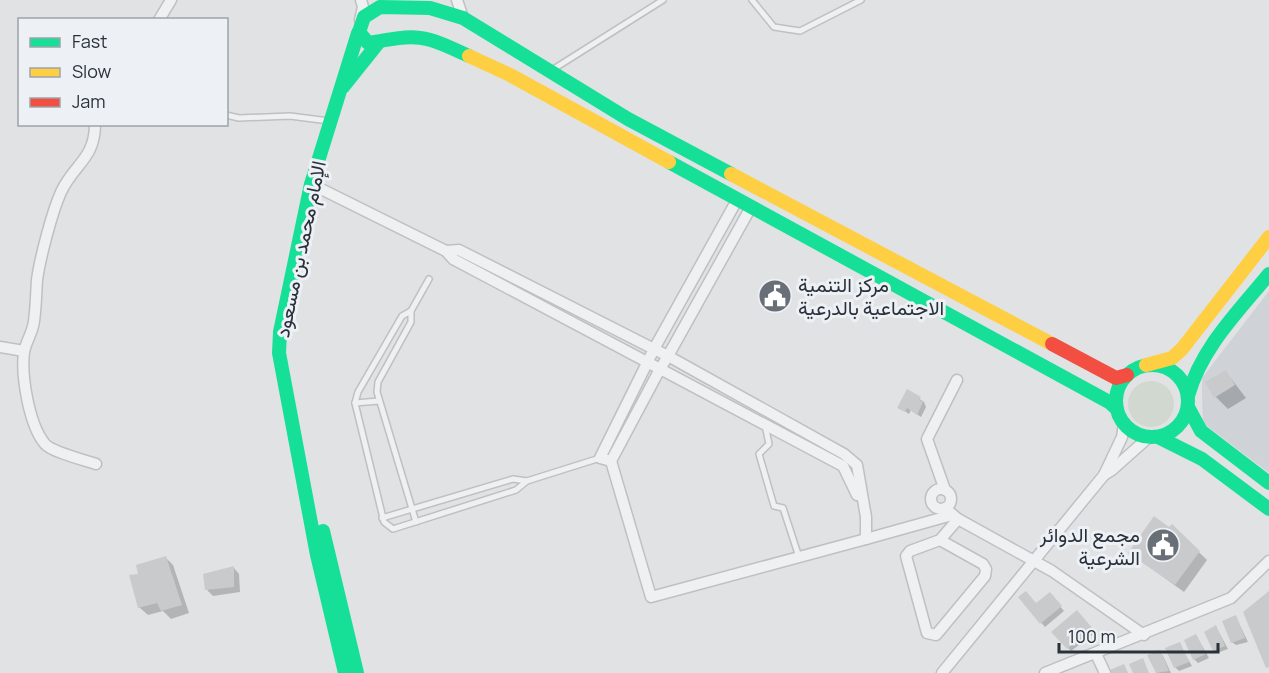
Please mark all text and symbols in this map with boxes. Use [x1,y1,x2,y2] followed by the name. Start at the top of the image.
[18,18,228,126] legend
[72,29,107,53] text: Fast
[72,59,112,83] text: Slow
[72,89,106,113] text: Jam
[268,158,332,340] street label: الإمام محمد بن مسعود
[798,271,944,321] place label: مركز التنمية الاجتماعية بالدرعية
[757,278,793,314] public building icon: مركز التنمية الاجتماعية بالدرعية
[1039,521,1140,571] place label: مجمع الدوائر الشرعية
[1145,527,1181,563] public building icon: مجمع الدوائر الشرعية
[1059,616,1218,654] scale bar
[1068,624,1116,648] text: 100 m

